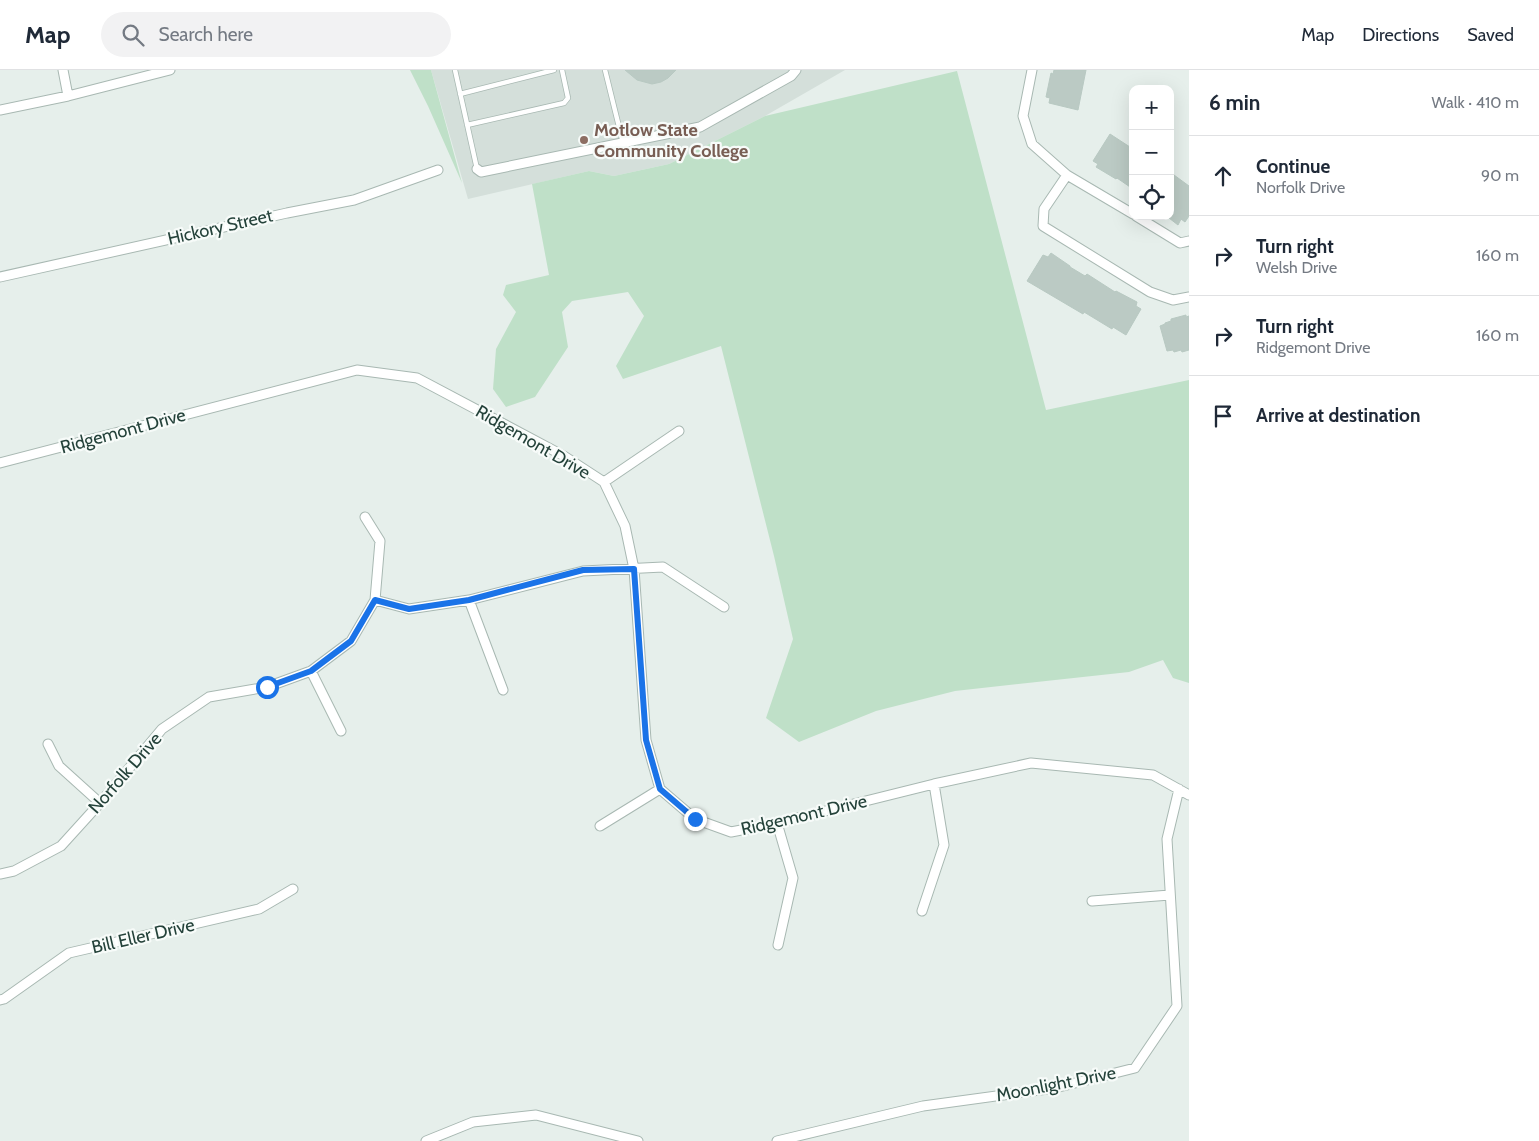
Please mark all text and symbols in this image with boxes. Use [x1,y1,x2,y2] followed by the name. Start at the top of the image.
[101,12,451,57] search box
[25,20,71,49] text: Map
[119,21,147,49] icon: search
[159,23,253,46] text: Search here
[1301,24,1334,46] text: Map
[1362,24,1439,46] text: Directions
[1467,24,1514,46] text: Saved
[1129,85,1174,220] map controls
[1129,85,1174,130] button: +
[1209,90,1260,115] text: 6 min
[1432,93,1519,112] text: Walk · 410 m
[594,119,748,162] place label: Motlow State Community College
[1129,130,1174,175] button: −
[578,134,590,146] marker: Motlow State Community College
[1256,155,1330,178] text: Continue
[1209,162,1237,190] icon: ahead
[1481,166,1519,185] text: 90 m
[1129,175,1174,220] button: locate
[1256,178,1345,197] text: Norfolk Drive
[165,204,275,250] street label: Hickory Street
[1256,235,1334,258] text: Turn right
[1209,242,1237,270] icon: right
[1476,246,1519,265] text: 160 m
[1256,258,1337,277] text: Welsh Drive
[1256,315,1334,338] text: Turn right
[1209,322,1237,350] icon: right
[1476,326,1519,345] text: 160 m
[1256,338,1371,357] text: Ridgemont Drive
[472,400,594,484] street label: Ridgemont Drive
[1209,402,1237,430] icon: arrive
[58,404,188,458] street label: Ridgemont Drive
[1256,404,1420,427] text: Arrive at destination
[256,676,279,699] route start
[84,728,166,818] street label: Norfolk Drive
[739,790,869,840] street label: Ridgemont Drive
[684,808,707,831] route end
[90,914,196,958] street label: Bill Eller Drive
[994,1062,1118,1106] street label: Moonlight Drive

